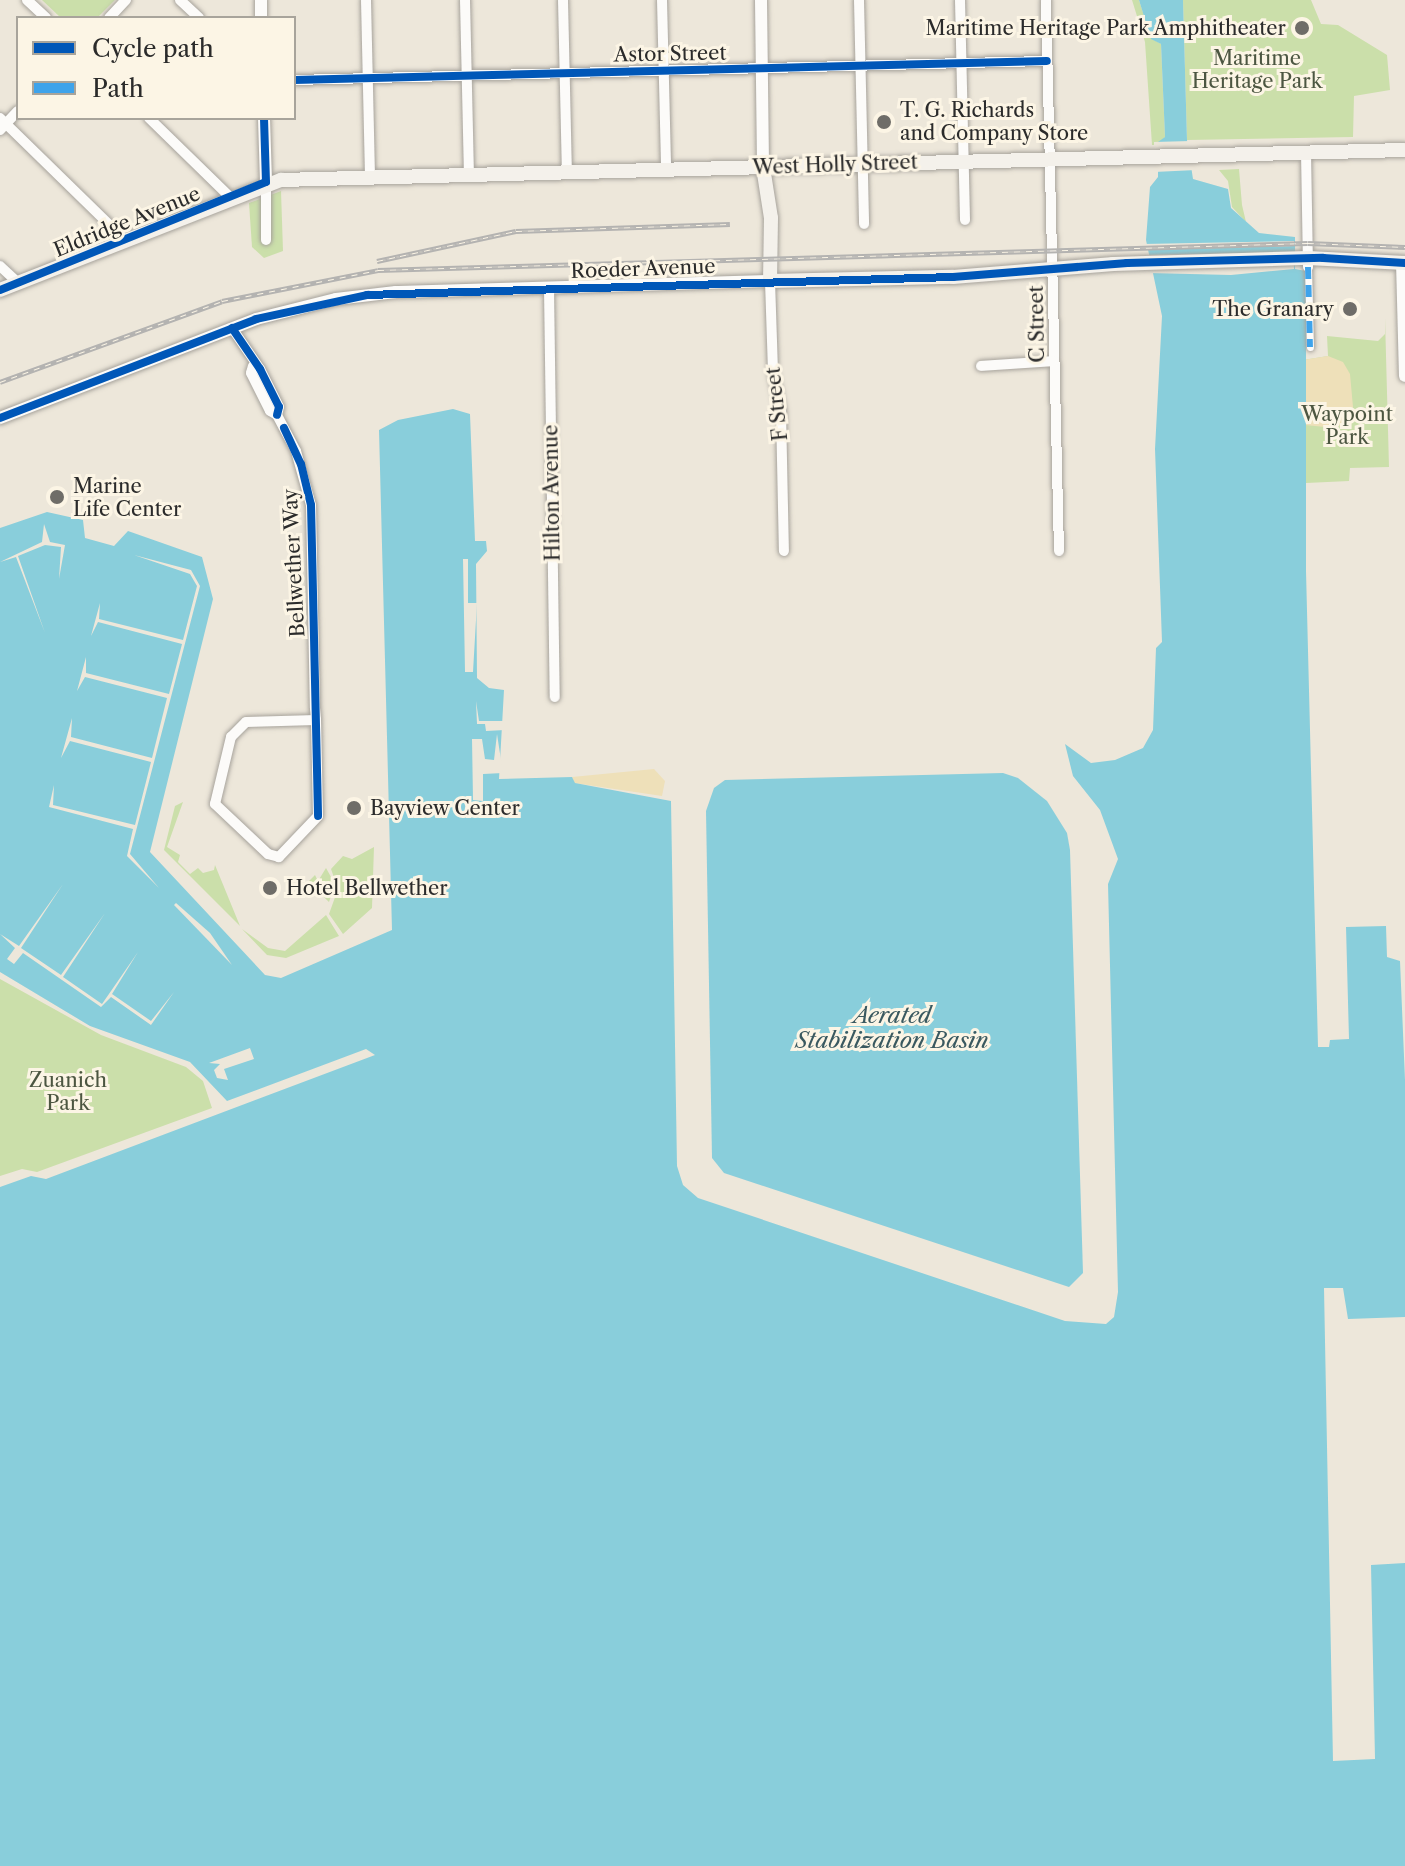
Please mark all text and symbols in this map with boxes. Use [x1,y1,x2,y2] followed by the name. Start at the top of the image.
[16,16,296,120] legend
[924,16,1286,40] place label: Maritime Heritage Park Amphitheater
[1293,19,1311,37] marker: Maritime Heritage Park Amphitheater
[92,34,214,63] text: Cycle path
[613,41,727,67] street label: Astor Street
[1192,46,1322,93] park label: Maritime Heritage Park
[92,74,144,103] text: Path
[900,98,1089,145] place label: T. G. Richards and Company Store
[875,113,893,131] marker: T. G. Richards and Company Store
[752,150,918,180] street label: West Holly Street
[50,182,204,262] street label: Eldridge Avenue
[570,254,716,284] street label: Roeder Avenue
[1024,285,1050,363] street label: C Street
[1212,297,1334,321] place label: The Granary
[1341,300,1359,318] marker: The Granary
[761,365,793,443] street label: F Street
[1301,403,1393,450] park label: Waypoint Park
[539,424,565,562] street label: Hilton Avenue
[73,474,181,521] place label: Marine Life Center
[48,488,66,506] marker: Marine Life Center
[278,488,310,638] street label: Bellwether Way
[370,796,521,820] place label: Bayview Center
[345,799,363,817] marker: Bayview Center
[286,876,448,900] place label: Hotel Bellwether
[261,879,279,897] marker: Hotel Bellwether
[795,1002,989,1054] water label: Aerated Stabilization Basin
[29,1069,107,1116] park label: Zuanich Park

